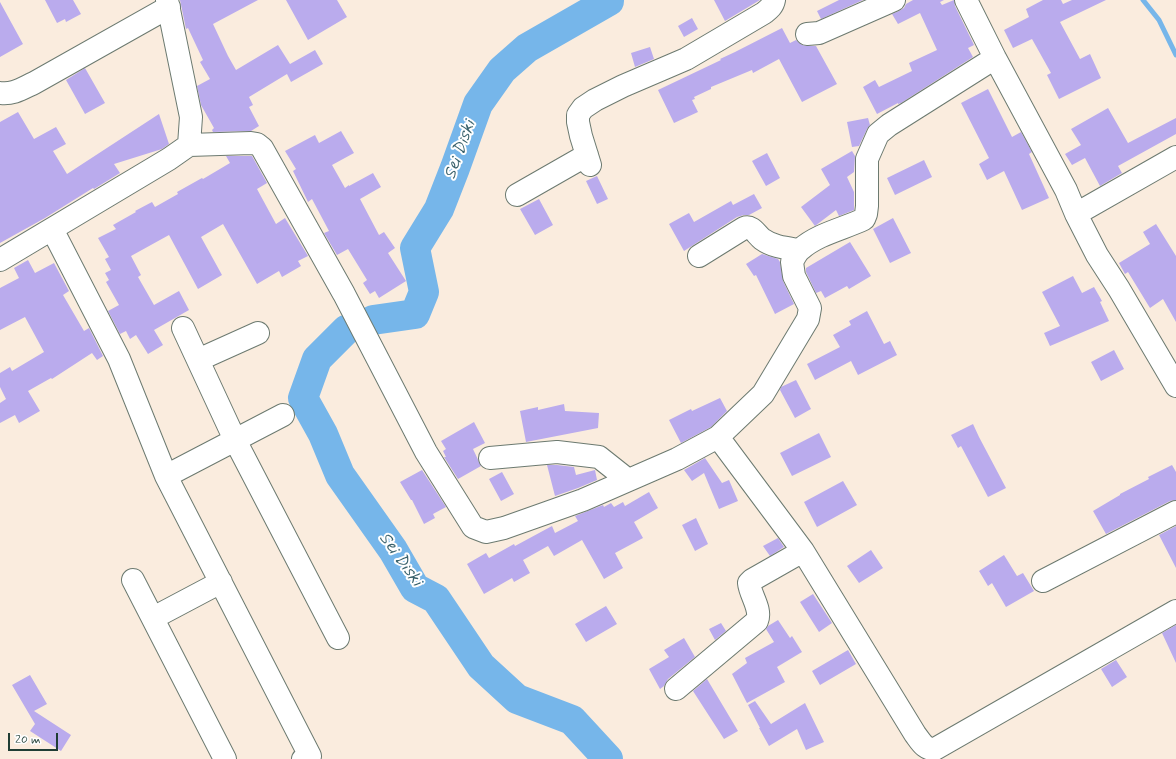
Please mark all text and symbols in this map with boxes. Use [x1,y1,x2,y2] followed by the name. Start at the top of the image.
[441,118,481,182] water label: Sei Diski
[374,529,426,591] water label: Sei Diski
[10,725,60,751] scale bar
[15,732,41,748] text: 20 m

